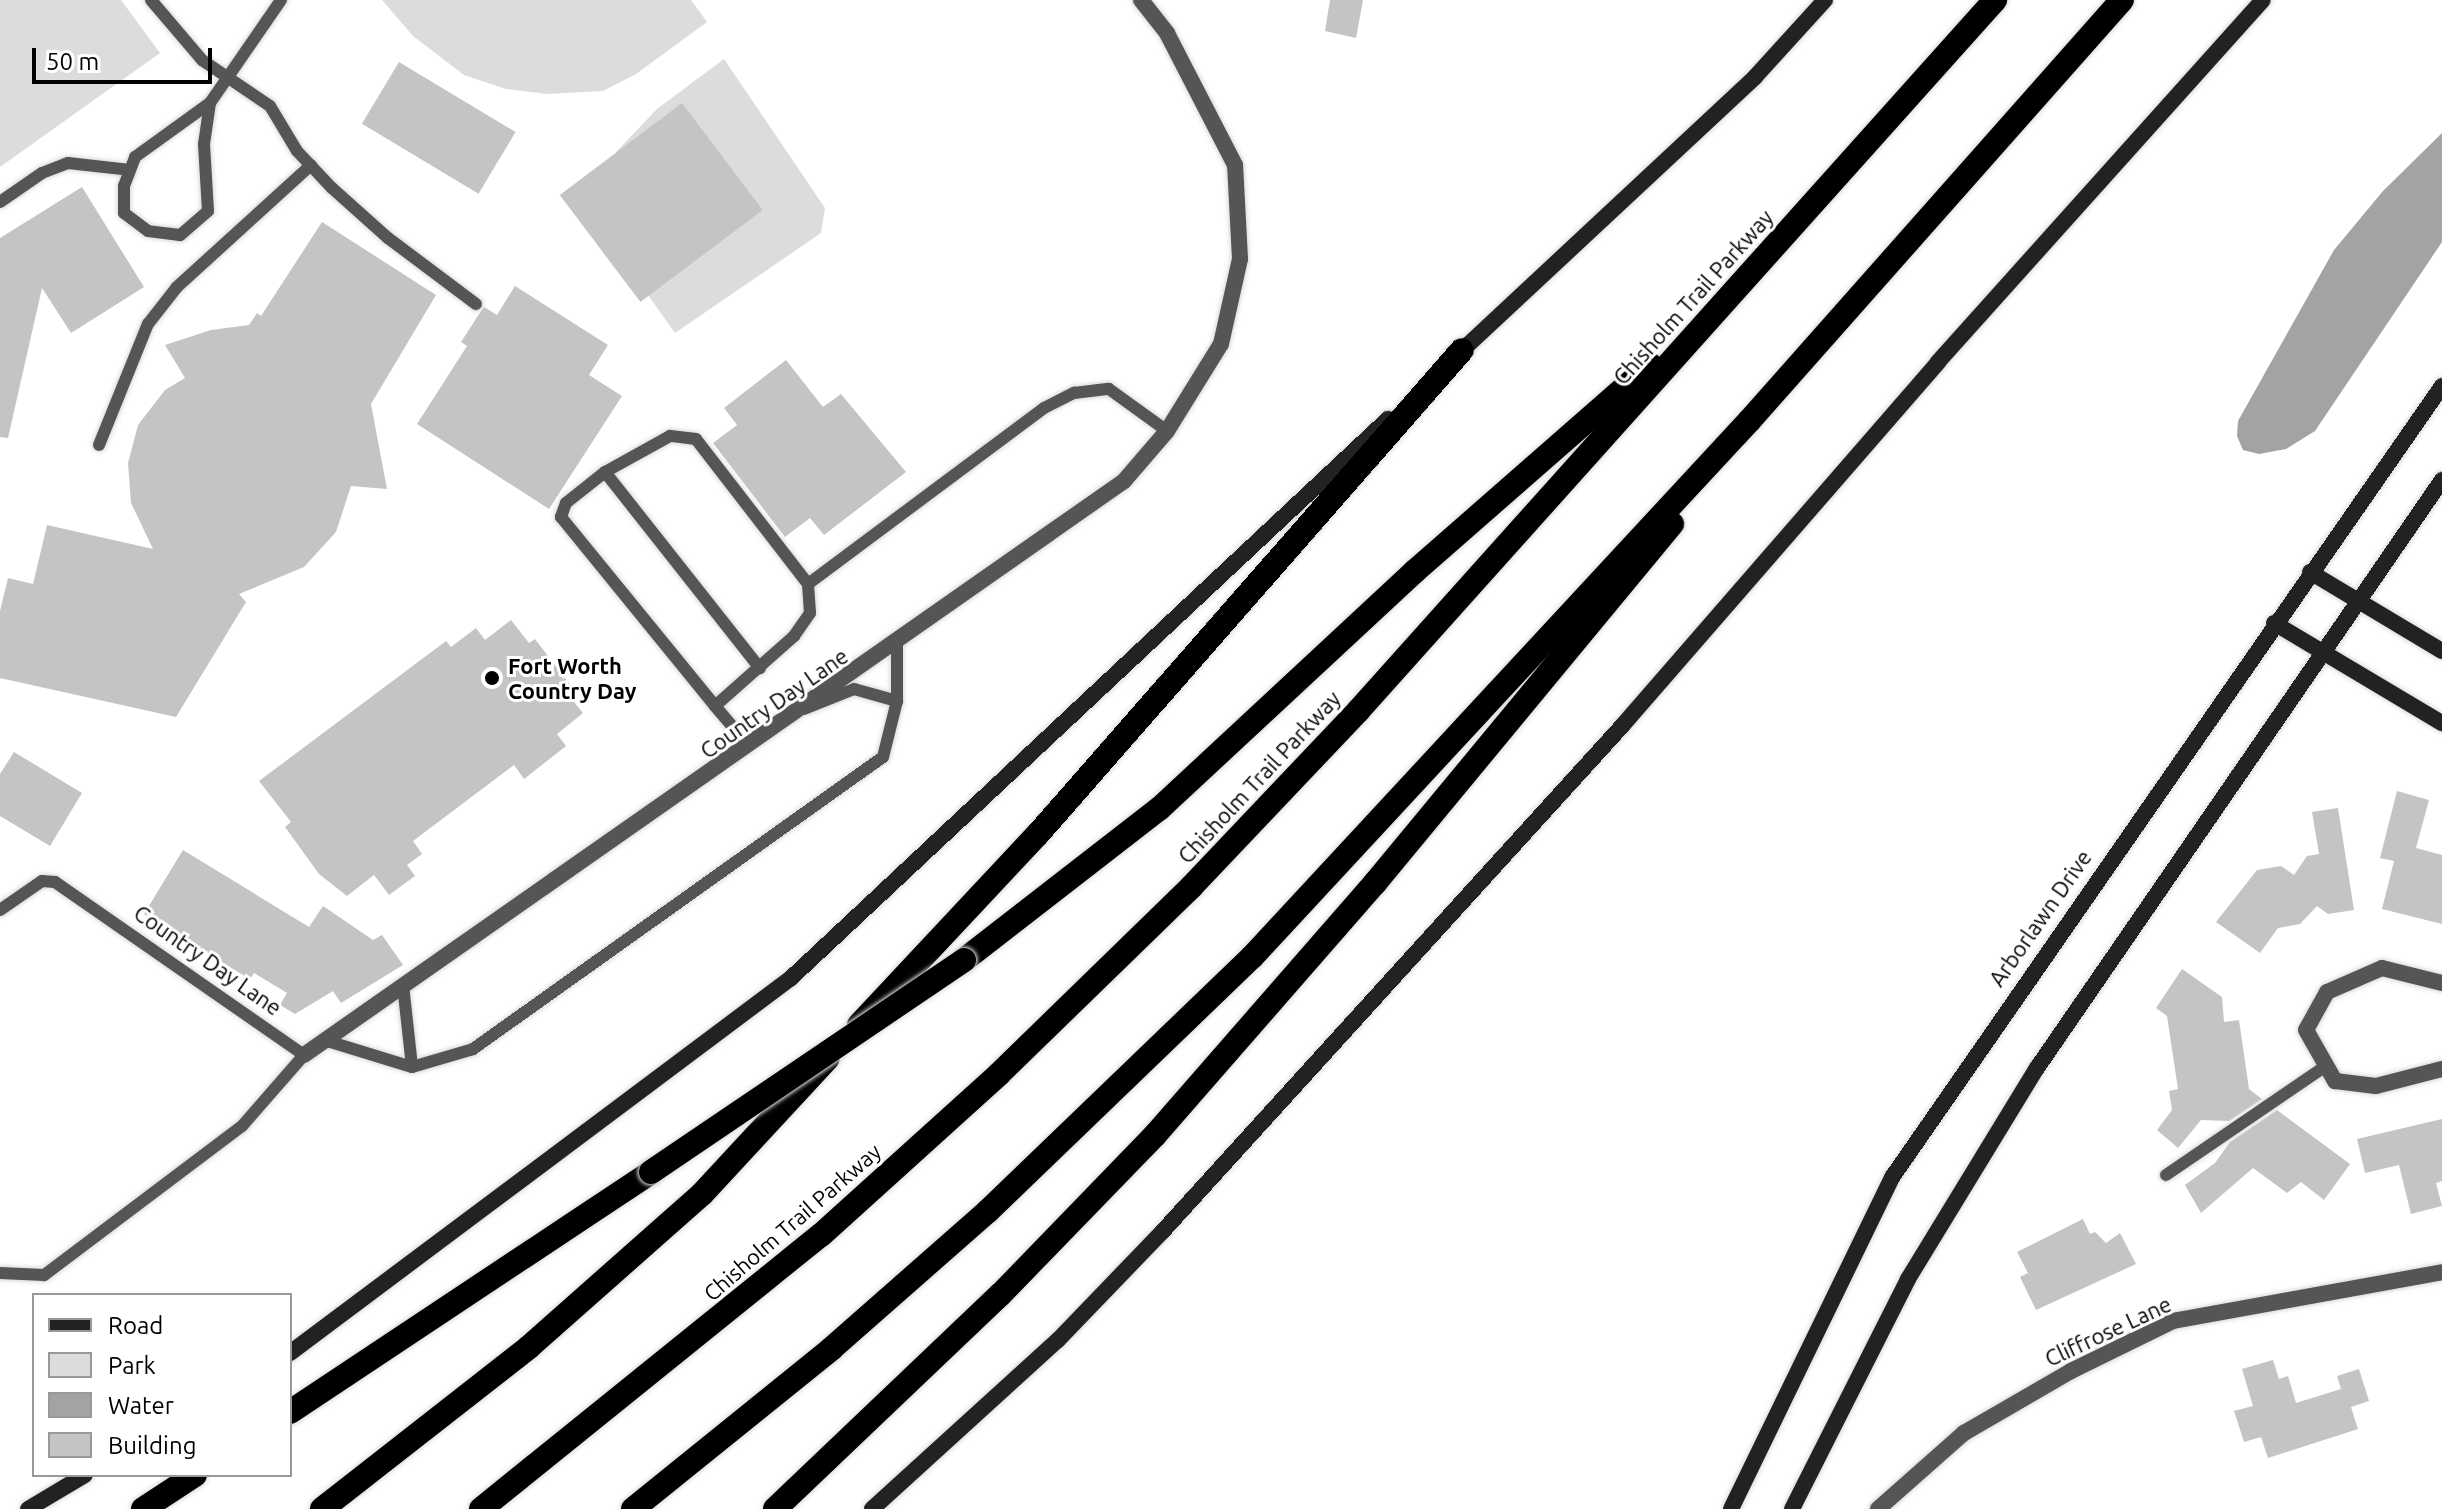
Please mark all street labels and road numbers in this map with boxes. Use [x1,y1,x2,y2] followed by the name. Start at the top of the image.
[1608,204,1778,390] street label: Chisholm Trail Parkway
[695,642,853,764] street label: Country Day Lane
[1172,685,1346,869] street label: Chisholm Trail Parkway
[1983,845,2097,991] street label: Arborlawn Drive
[129,899,287,1021] street label: Country Day Lane
[698,1138,886,1306] street label: Chisholm Trail Parkway
[2041,1290,2175,1372] street label: Cliffrose Lane

